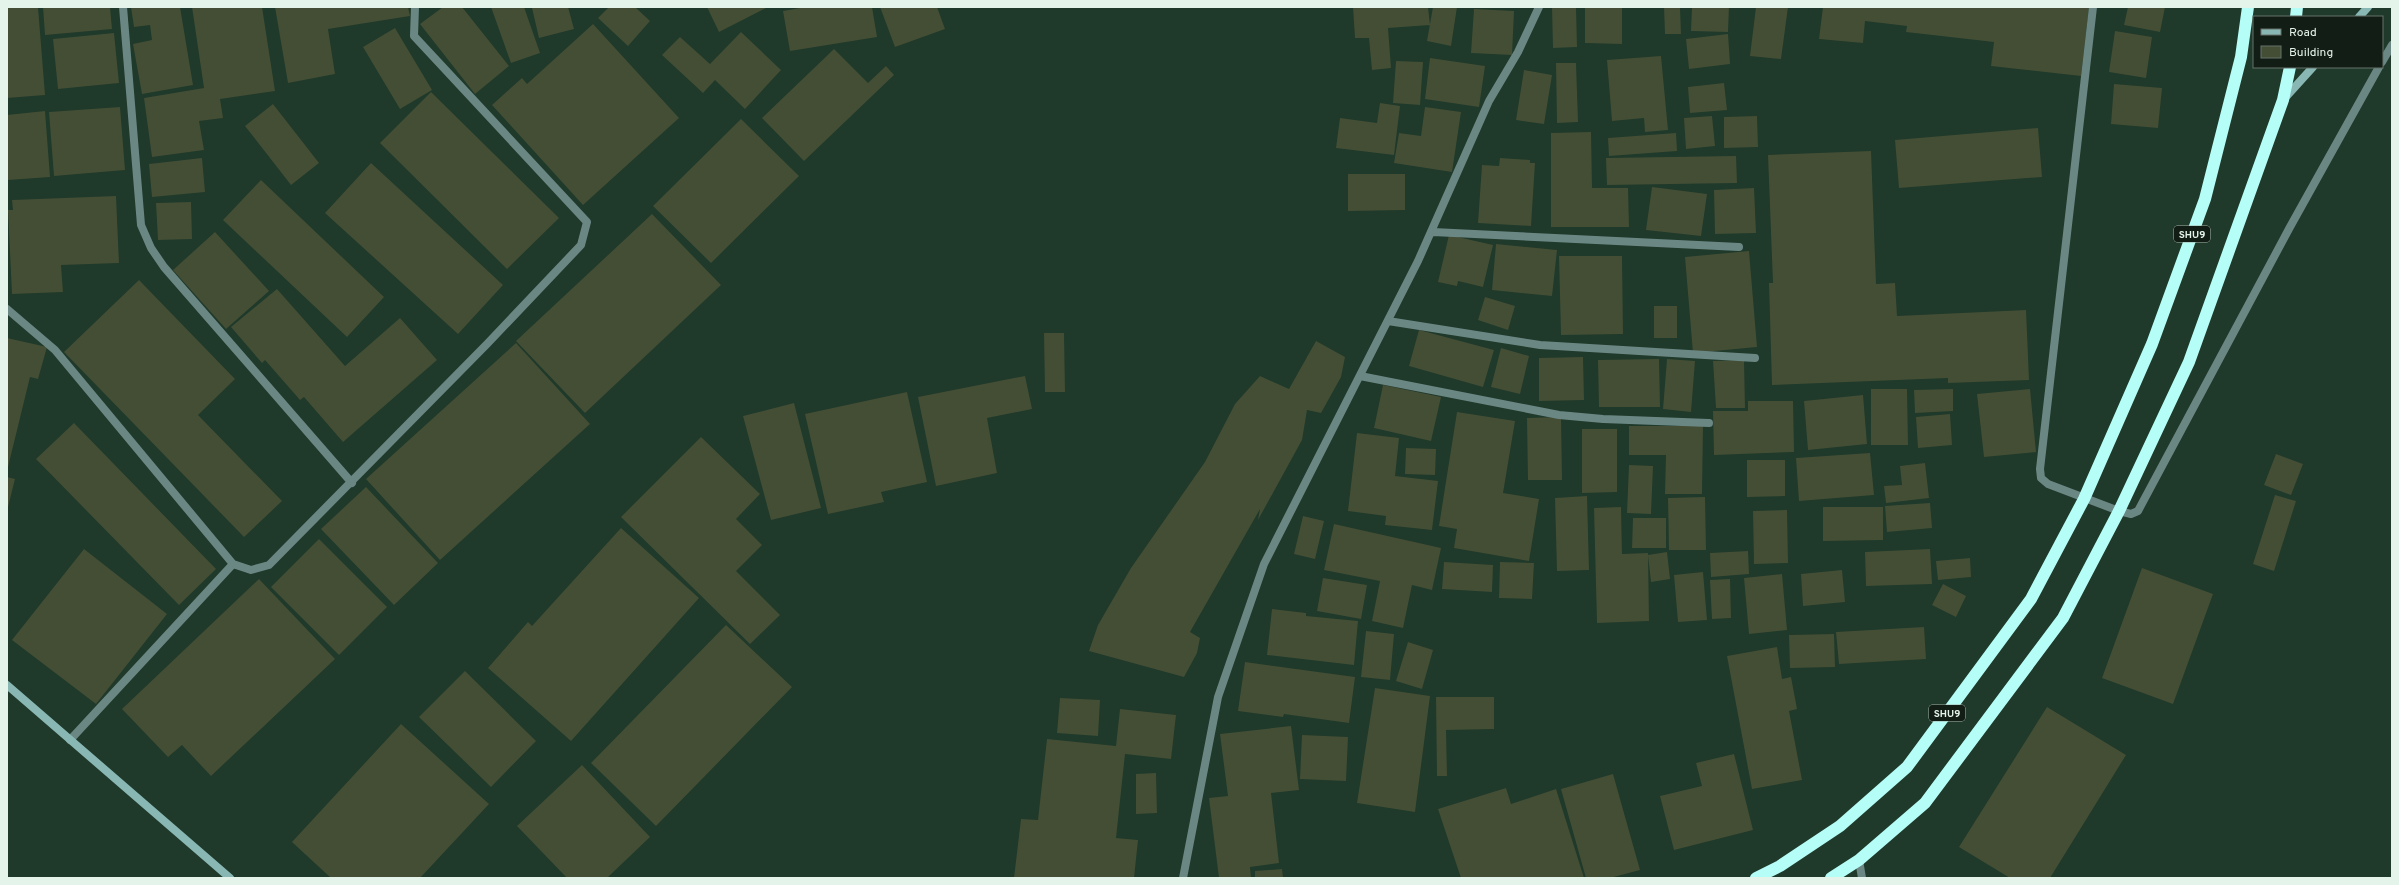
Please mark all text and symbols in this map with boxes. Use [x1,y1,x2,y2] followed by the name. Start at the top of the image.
[2253,16,2383,68] legend
[2289,25,2317,41] text: Road
[2289,45,2333,61] text: Building
[2174,226,2210,242] road number: SHU9
[1929,705,1965,721] road number: SHU9

